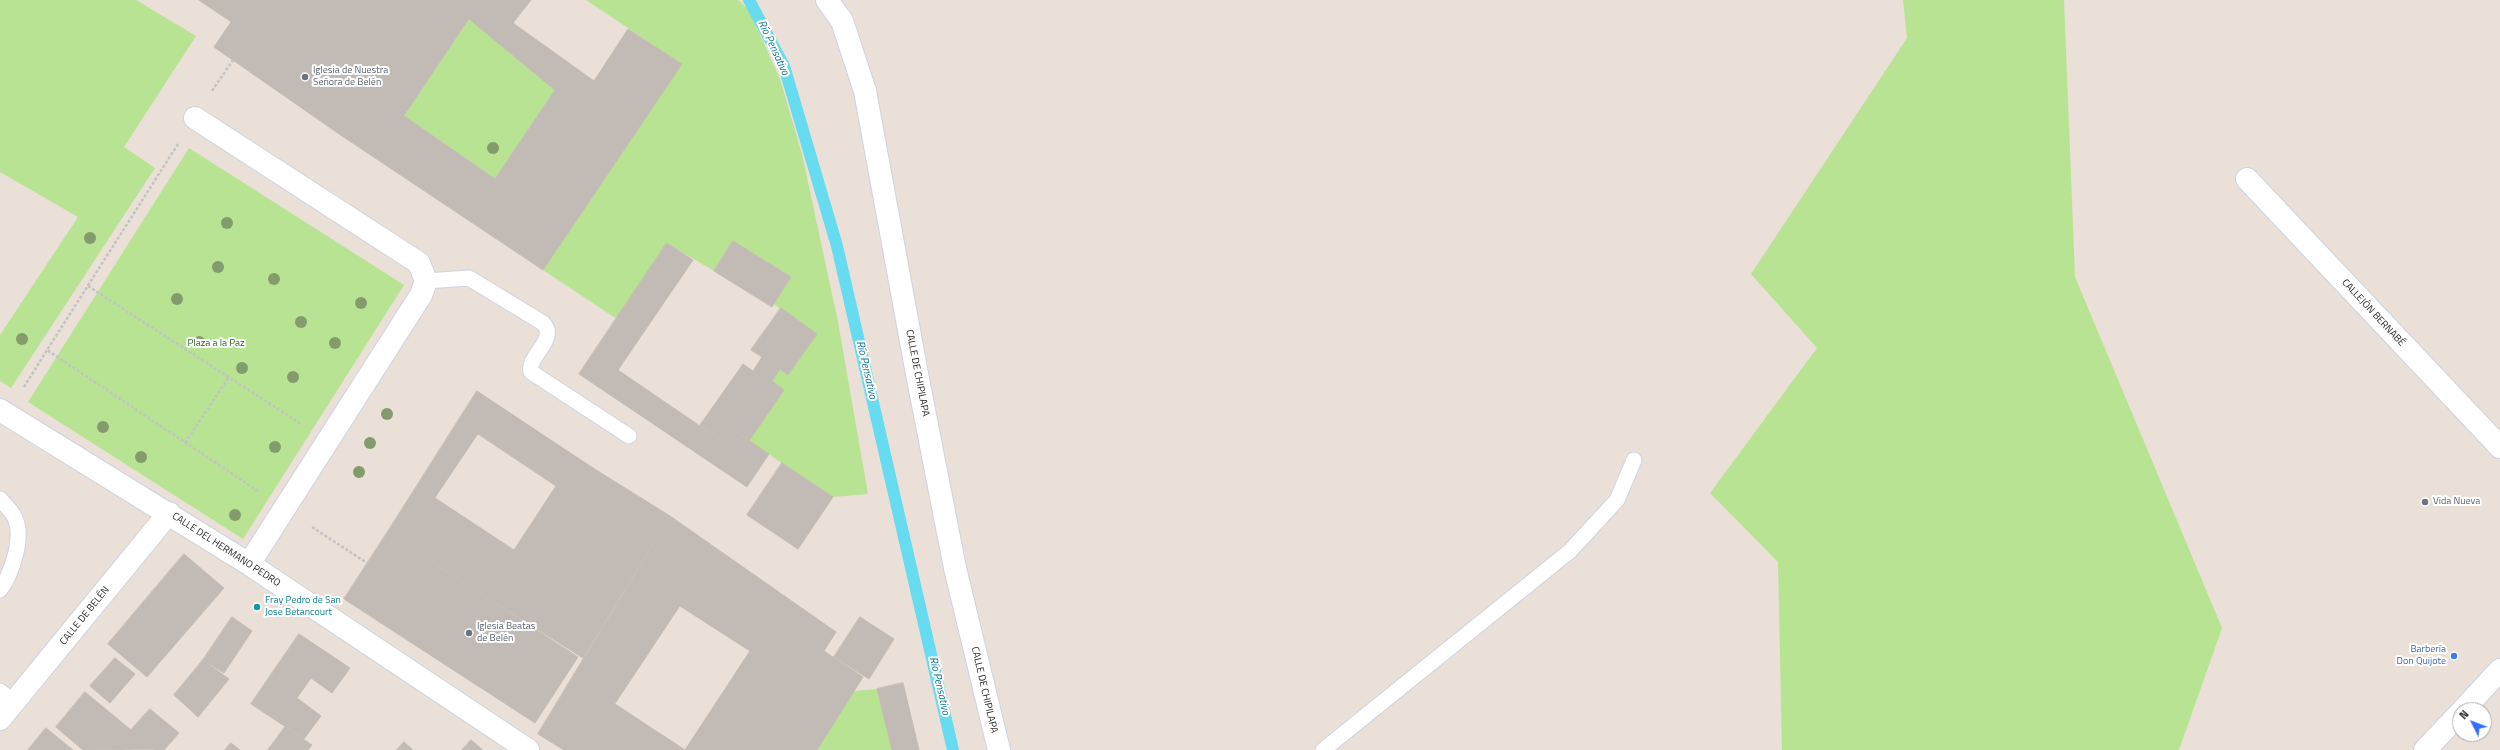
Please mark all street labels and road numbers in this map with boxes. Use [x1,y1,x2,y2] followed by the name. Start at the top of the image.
[2339,277,2407,349] street label: CALLEJÓN BERNABÉ
[903,329,931,417] street label: CALLE DE CHIPILAPA
[170,510,282,590] street label: CALLE DEL HERMANO PEDRO
[58,584,112,648] street label: CALLE DE BELÉN
[968,646,1000,734] street label: CALLE DE CHIPILAPA

